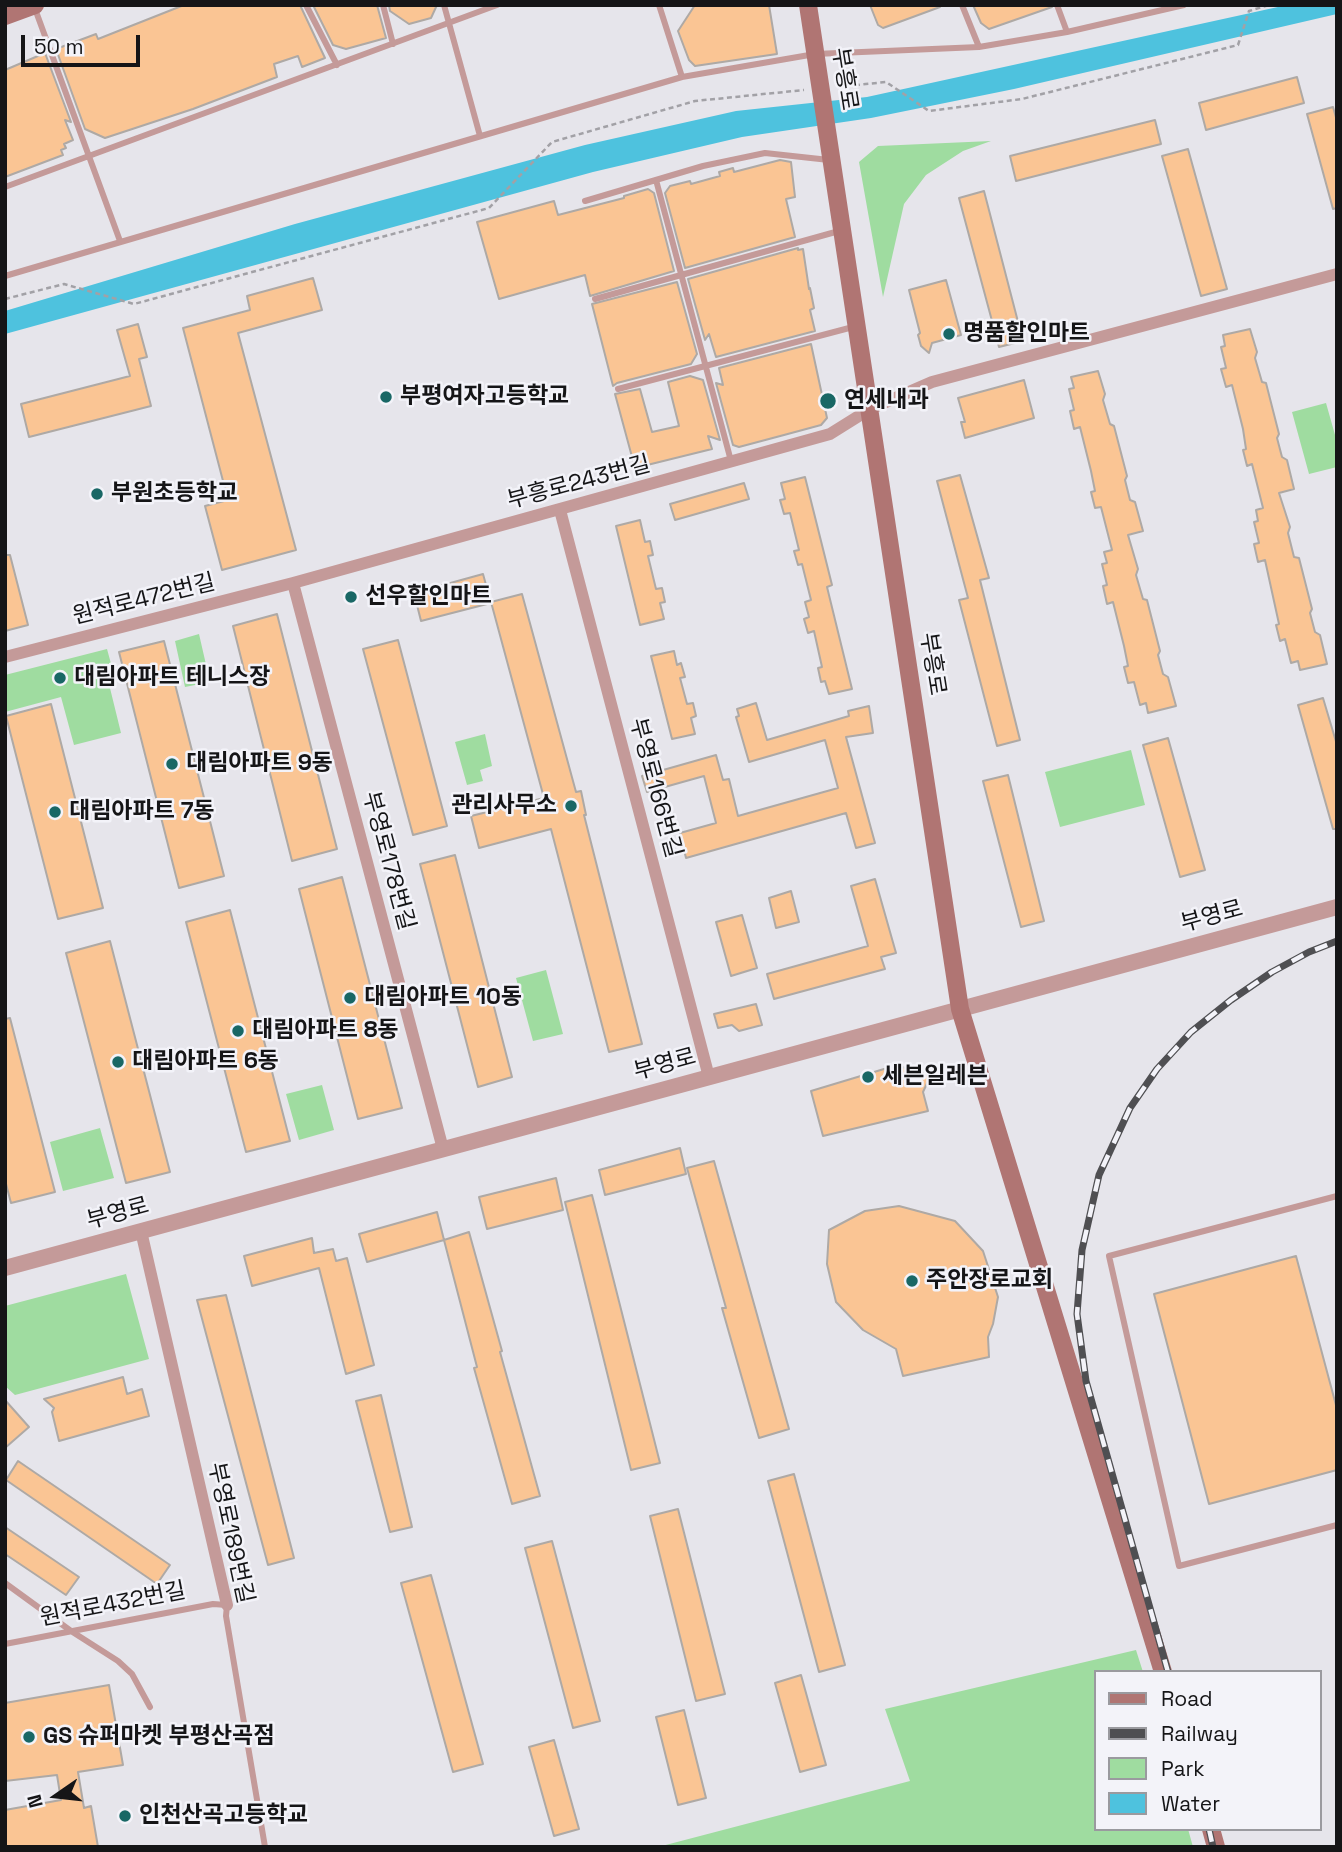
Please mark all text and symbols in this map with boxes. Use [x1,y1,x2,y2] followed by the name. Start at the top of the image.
[24,21,144,65] scale bar
[34,33,84,60] text: 50 m
[825,45,863,113] street label: 부흥로
[963,320,1090,348] place label: 명품할인마트
[941,326,957,342] marker: 명품할인마트
[400,383,569,411] place label: 부평여자고등학교
[844,387,929,415] place label: 연세내과
[378,389,394,405] marker: 부평여자고등학교
[818,391,838,411] marker: 연세내과
[504,451,654,515] street label: 부흥로243번길
[111,480,238,508] place label: 부원초등학교
[89,486,105,502] marker: 부원초등학교
[70,569,218,631] street label: 원적로472번길
[365,583,492,611] place label: 선우할인마트
[343,589,359,605] marker: 선우할인마트
[913,630,951,698] street label: 부흥로
[74,664,270,692] place label: 대림아파트 테니스장
[52,670,68,686] marker: 대림아파트 테니스장
[623,715,687,861] street label: 부영로166번길
[186,750,333,778] place label: 대림아파트 9동
[164,756,180,772] marker: 대림아파트 9동
[356,789,420,933] street label: 부영로178번길
[451,792,557,820] place label: 관리사무소
[69,798,215,826] place label: 대림아파트 7동
[563,798,579,814] marker: 관리사무소
[47,804,63,820] marker: 대림아파트 7동
[1178,895,1246,939] street label: 부영로
[364,984,522,1012] place label: 대림아파트 10동
[342,990,358,1006] marker: 대림아파트 10동
[252,1017,399,1045] place label: 대림아파트 8동
[230,1023,246,1039] marker: 대림아파트 8동
[631,1043,699,1087] street label: 부영로
[132,1048,279,1076] place label: 대림아파트 6동
[110,1054,126,1070] marker: 대림아파트 6동
[882,1063,988,1091] place label: 세븐일레븐
[860,1069,876,1085] marker: 세븐일레븐
[84,1192,152,1236] street label: 부영로
[926,1267,1053,1295] place label: 주안장로교회
[904,1273,920,1289] marker: 주안장로교회
[202,1460,258,1606] street label: 부영로189번길
[38,1577,188,1633] street label: 원적로432번길
[1094,1670,1321,1831] legend
[1161,1685,1213,1712] text: Road
[1161,1720,1238,1747] text: Railway
[43,1723,274,1751] place label: GS 슈퍼마켓 부평산곡점
[21,1729,37,1745] marker: GS 슈퍼마켓 부평산곡점
[1161,1755,1205,1782] text: Park
[21,1761,91,1831] north arrow
[1161,1790,1220,1817] text: Water
[21,1792,49,1810] text: N
[139,1802,308,1830] place label: 인천산곡고등학교
[117,1808,133,1824] marker: 인천산곡고등학교

